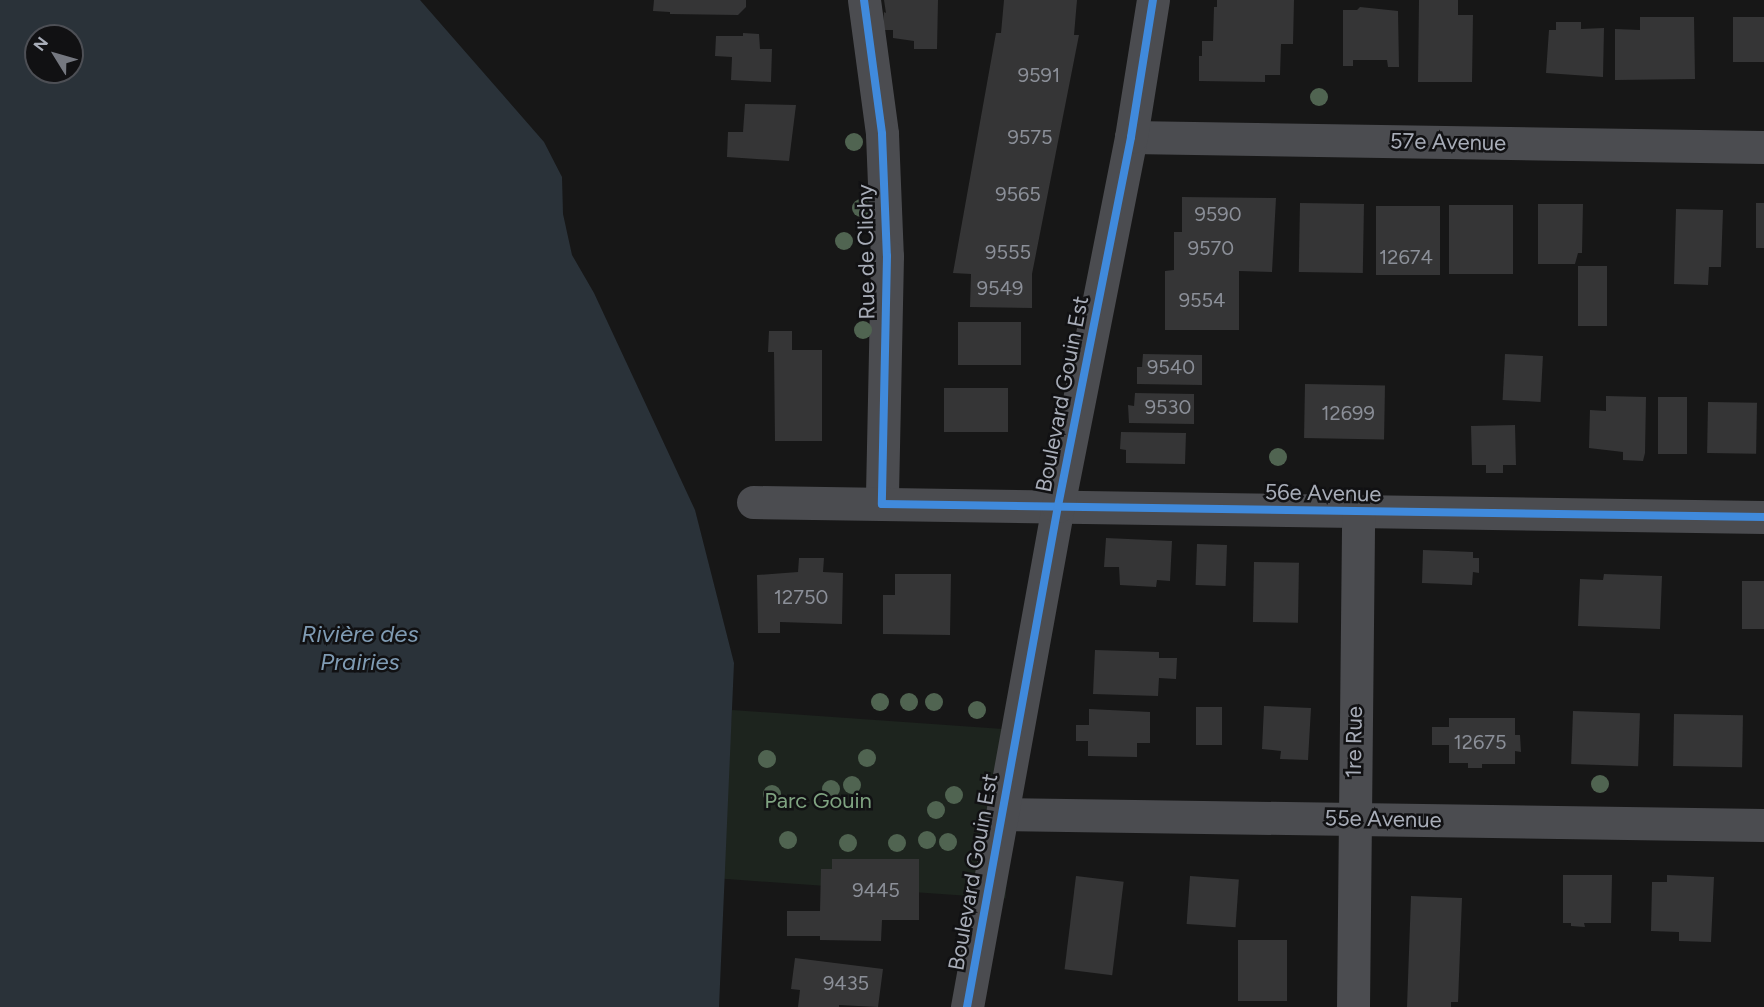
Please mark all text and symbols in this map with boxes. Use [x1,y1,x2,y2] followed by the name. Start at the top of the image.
[24,24,84,84] north arrow
[30,33,52,55] text: N
[1018,63,1060,87] house number: 9591
[1007,125,1053,149] house number: 9575
[1390,128,1506,156] street label: 57e Avenue
[995,182,1041,206] house number: 9565
[852,184,880,320] street label: Rue de Clichy
[1195,202,1241,226] house number: 9590
[1188,236,1234,260] house number: 9570
[985,240,1031,264] house number: 9555
[1379,245,1433,269] house number: 12674
[977,276,1023,300] house number: 9549
[1179,288,1225,312] house number: 9554
[1030,294,1094,494] street label: Boulevard Gouin Est
[1147,355,1195,379] house number: 9540
[1145,395,1191,419] house number: 9530
[1321,401,1375,425] house number: 12699
[1264,479,1382,507] street label: 56e Avenue
[774,585,828,609] house number: 12750
[301,620,419,676] water label: Rivière des Prairies
[1340,706,1368,778] street label: 1re Rue
[1454,730,1506,754] house number: 12675
[943,772,1003,972] street label: Boulevard Gouin Est
[764,788,872,814] park label: Parc Gouin
[1324,805,1442,833] street label: 55e Avenue
[852,878,900,902] house number: 9445
[823,971,869,995] house number: 9435

